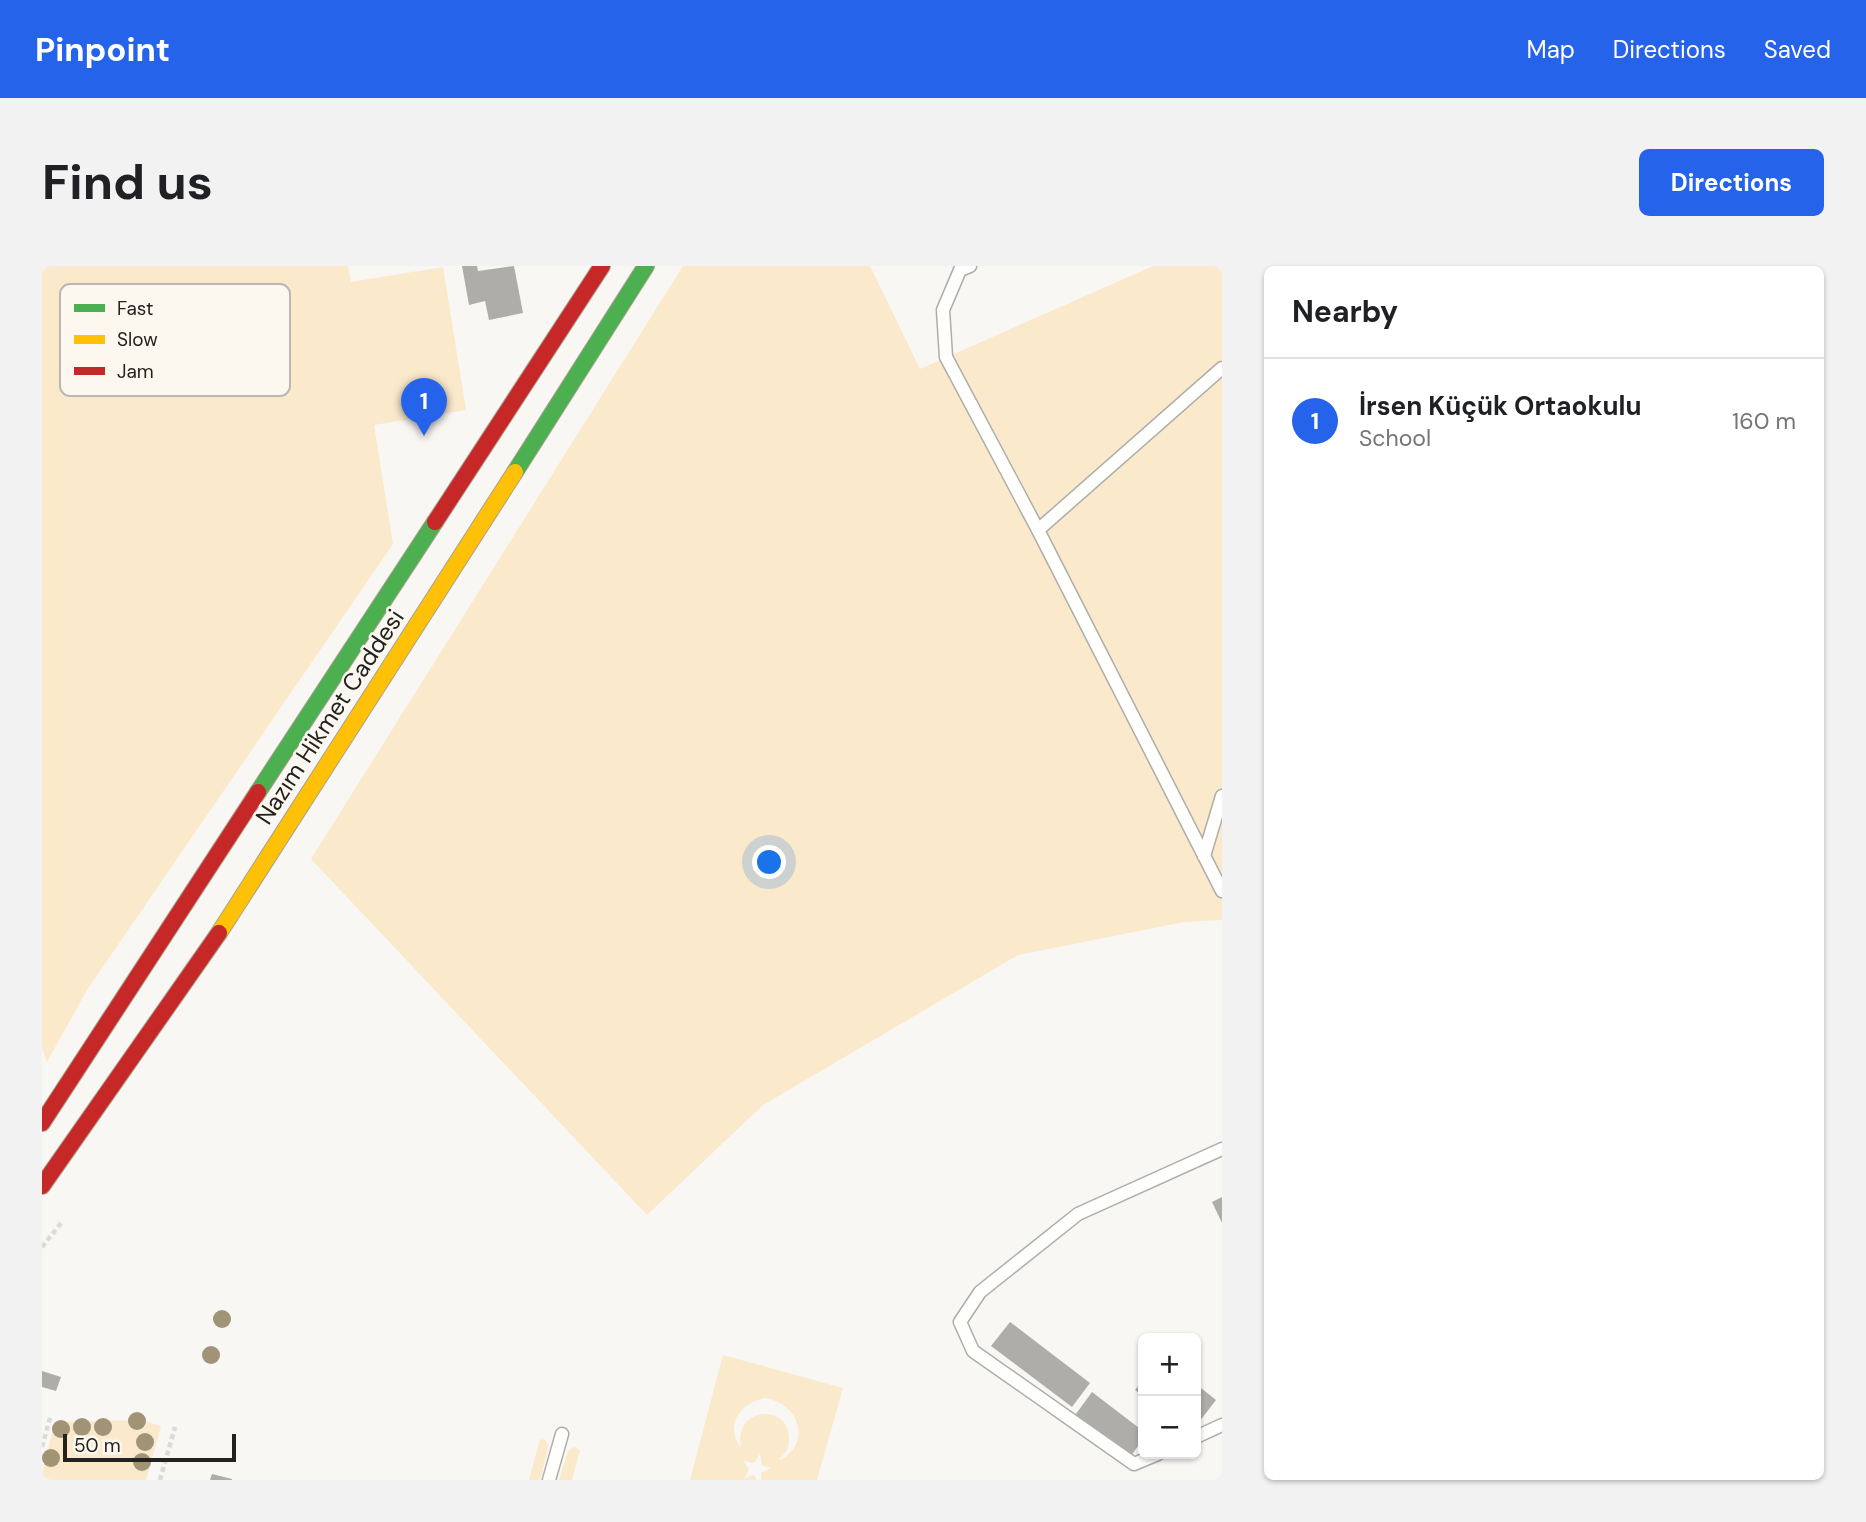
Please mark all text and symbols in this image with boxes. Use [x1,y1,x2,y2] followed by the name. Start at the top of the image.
[35,28,170,71] text: Pinpoint
[1527,34,1575,65] text: Map
[1613,34,1726,65] text: Directions
[1764,34,1831,65] text: Saved
[1639,149,1824,216] button: Directions
[42,150,213,214] text: Find us
[60,284,290,396] legend
[1292,292,1398,331] text: Nearby
[117,296,153,321] text: Fast
[117,327,158,352] text: Slow
[117,359,154,384] text: Jam
[401,378,447,436] pin: 1
[1359,389,1641,423] text: İrsen Küçük Ortaokulu
[1311,406,1319,436] text: 1
[1732,406,1796,436] text: 160 m
[1359,423,1431,453] text: School
[248,603,411,830] street label: Nazım Hikmet Caddesi
[752,845,786,879] your location
[1138,1333,1201,1459] map controls
[1138,1333,1201,1396] button: +
[1138,1396,1201,1459] button: −
[63,1431,236,1463] scale bar
[74,1433,121,1458] text: 50 m

